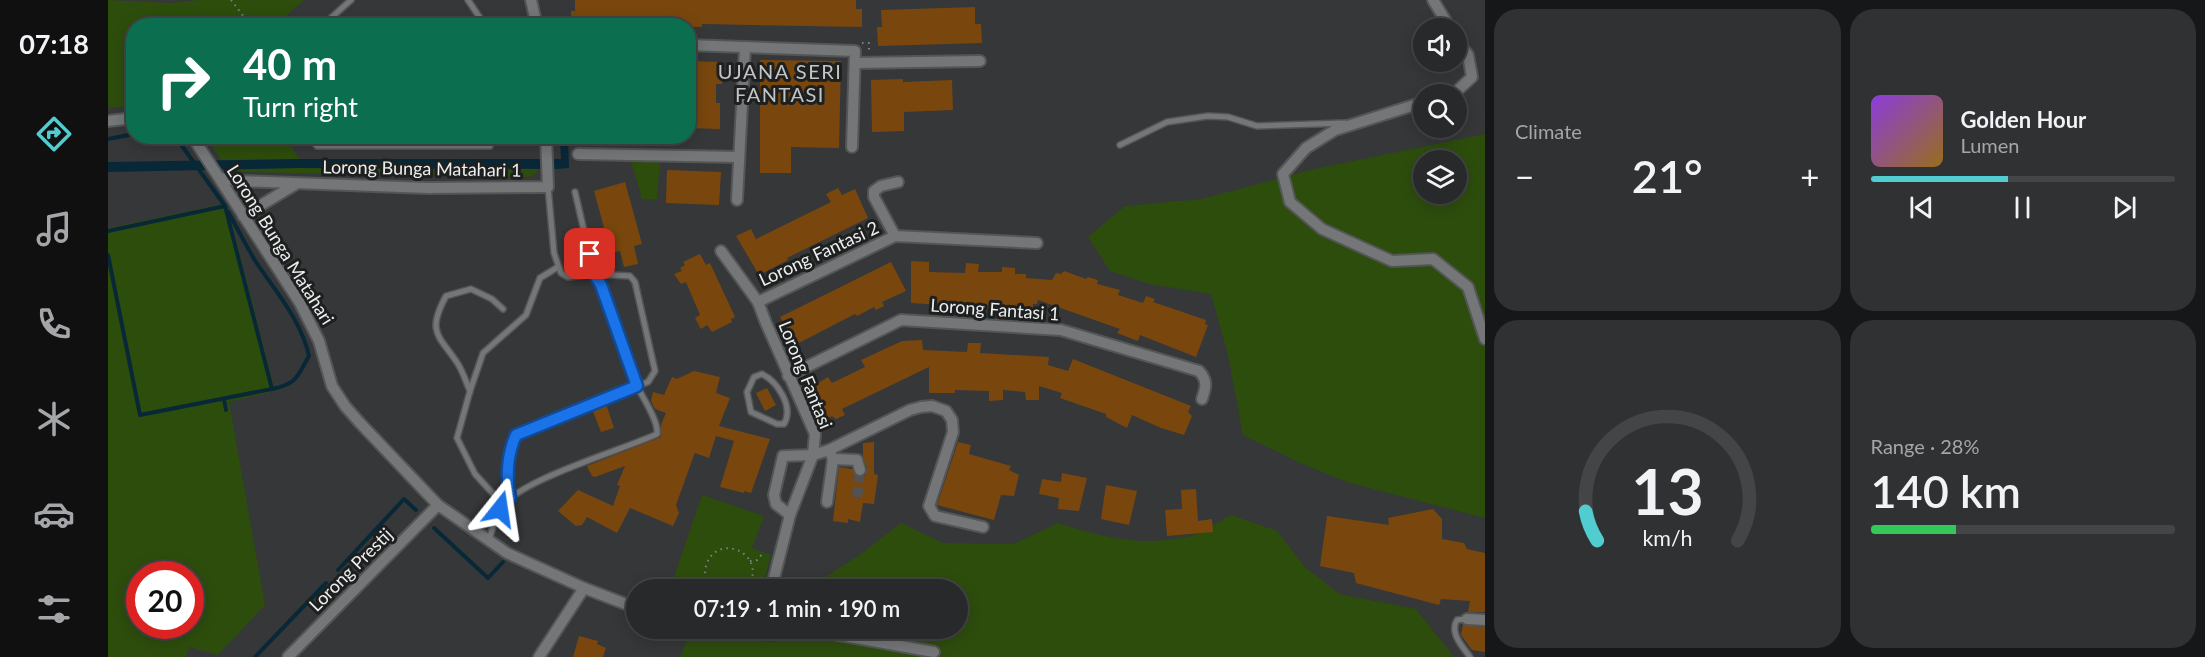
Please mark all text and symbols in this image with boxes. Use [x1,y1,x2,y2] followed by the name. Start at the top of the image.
[1413,18,1467,204] map controls
[1413,18,1467,72] button: sound
[19,27,89,60] text: 07:18
[243,39,337,89] text: 40 m
[144,42,222,120] icon: right
[718,59,842,106] district label: UJANA SERI FANTASI
[1413,84,1467,138] button: search
[243,90,358,123] text: Turn right
[1961,106,2086,133] text: Golden Hour
[33,113,75,155] icon: directions
[1515,119,1582,143] text: Climate
[1961,133,2020,157] text: Lumen
[1632,149,1703,203] text: 21°
[1413,150,1467,204] button: layers
[322,155,522,181] street label: Lorong Bunga Matahari 1
[1515,156,1534,196] text: −
[1800,156,1819,196] text: +
[223,161,339,328] street label: Lorong Bunga Matahari
[1905,191,1938,224] icon: previous
[2006,191,2039,224] icon: pause
[2108,191,2141,224] icon: next
[33,208,75,250] icon: music
[755,216,882,290] street label: Lorong Fantasi 2
[564,228,615,279] pin
[573,237,606,270] icon: arrive
[930,294,1060,324] street label: Lorong Fantasi 1
[33,303,75,345] icon: phone
[774,317,838,432] street label: Lorong Fantasi
[33,398,75,440] icon: climate
[1871,434,1979,458] text: Range · 28%
[1631,453,1703,528] text: 13
[1871,464,2021,518] text: 140 km
[468,477,532,541] position arrow
[33,493,75,535] icon: car
[304,523,397,616] street label: Lorong Prestij
[1642,525,1692,551] text: km/h
[126,561,204,639] speed limit sign: 20
[33,588,75,630] icon: filters
[694,595,900,622] text: 07:19 · 1 min · 190 m

